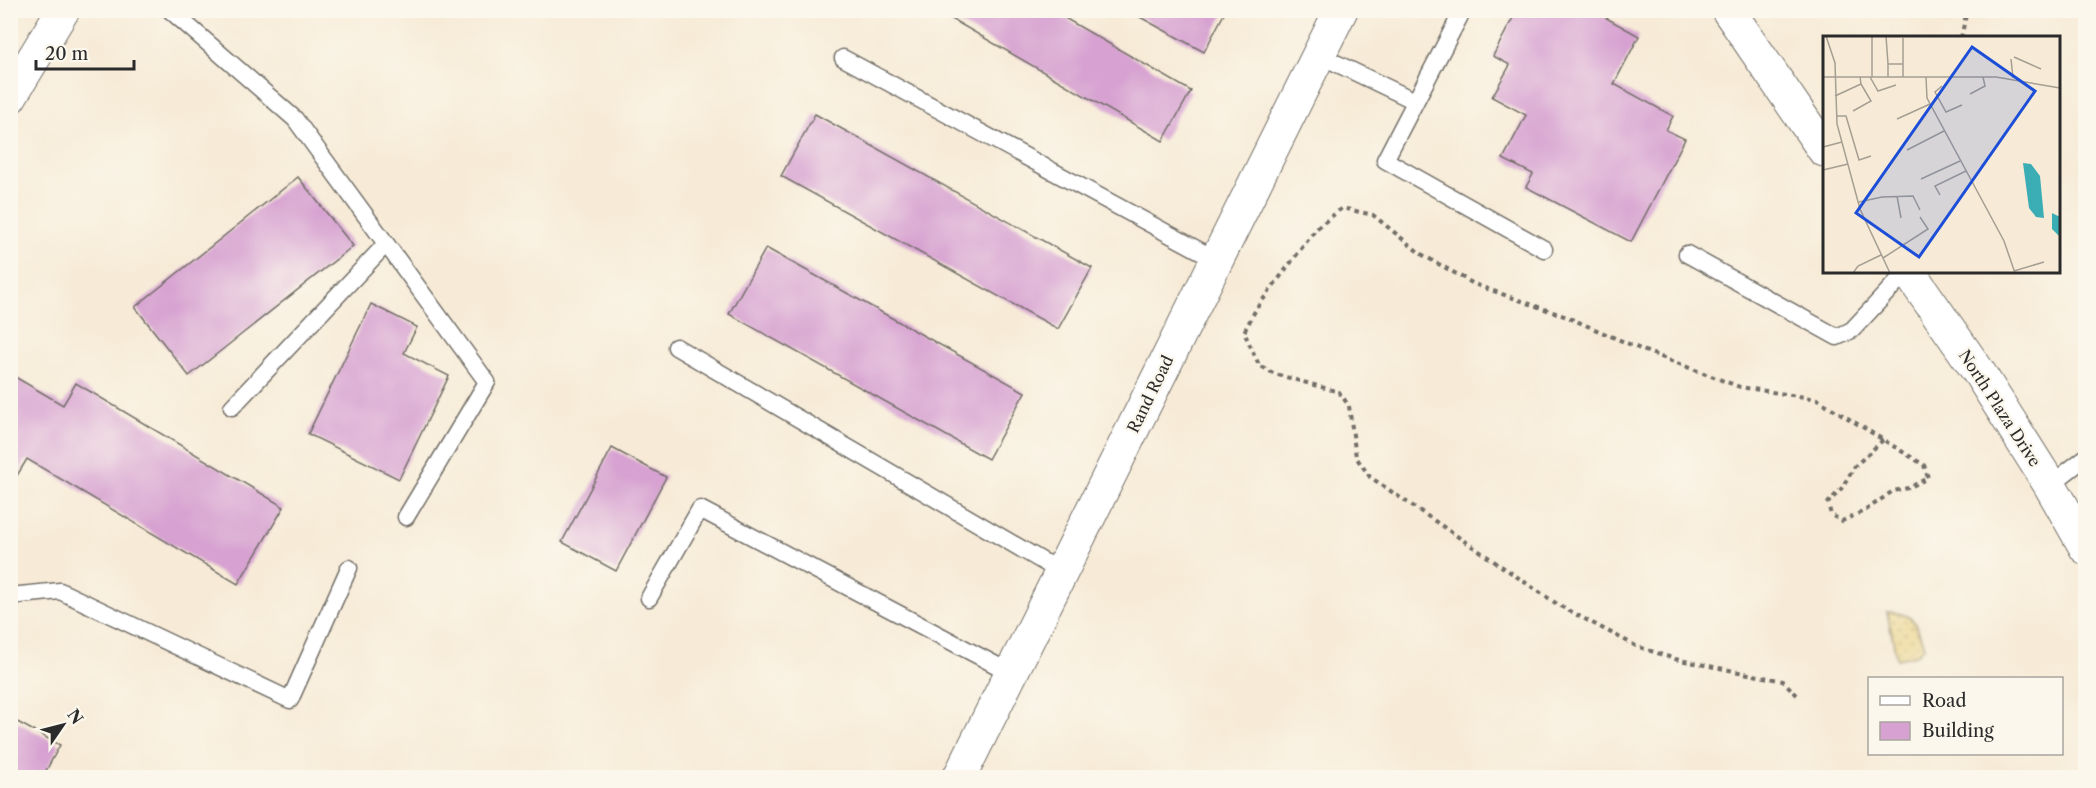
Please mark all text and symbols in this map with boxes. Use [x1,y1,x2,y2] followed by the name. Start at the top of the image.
[36,33,134,71] scale bar
[1823,36,2060,273] inset map
[45,43,89,65] text: 20 m
[1955,346,2045,470] street label: North Plaza Drive
[1123,352,1177,436] street label: Rand Road
[1868,677,2063,755] legend
[1922,690,1967,712] text: Road
[33,695,93,755] north arrow
[63,705,88,728] text: N
[1922,720,1994,742] text: Building

